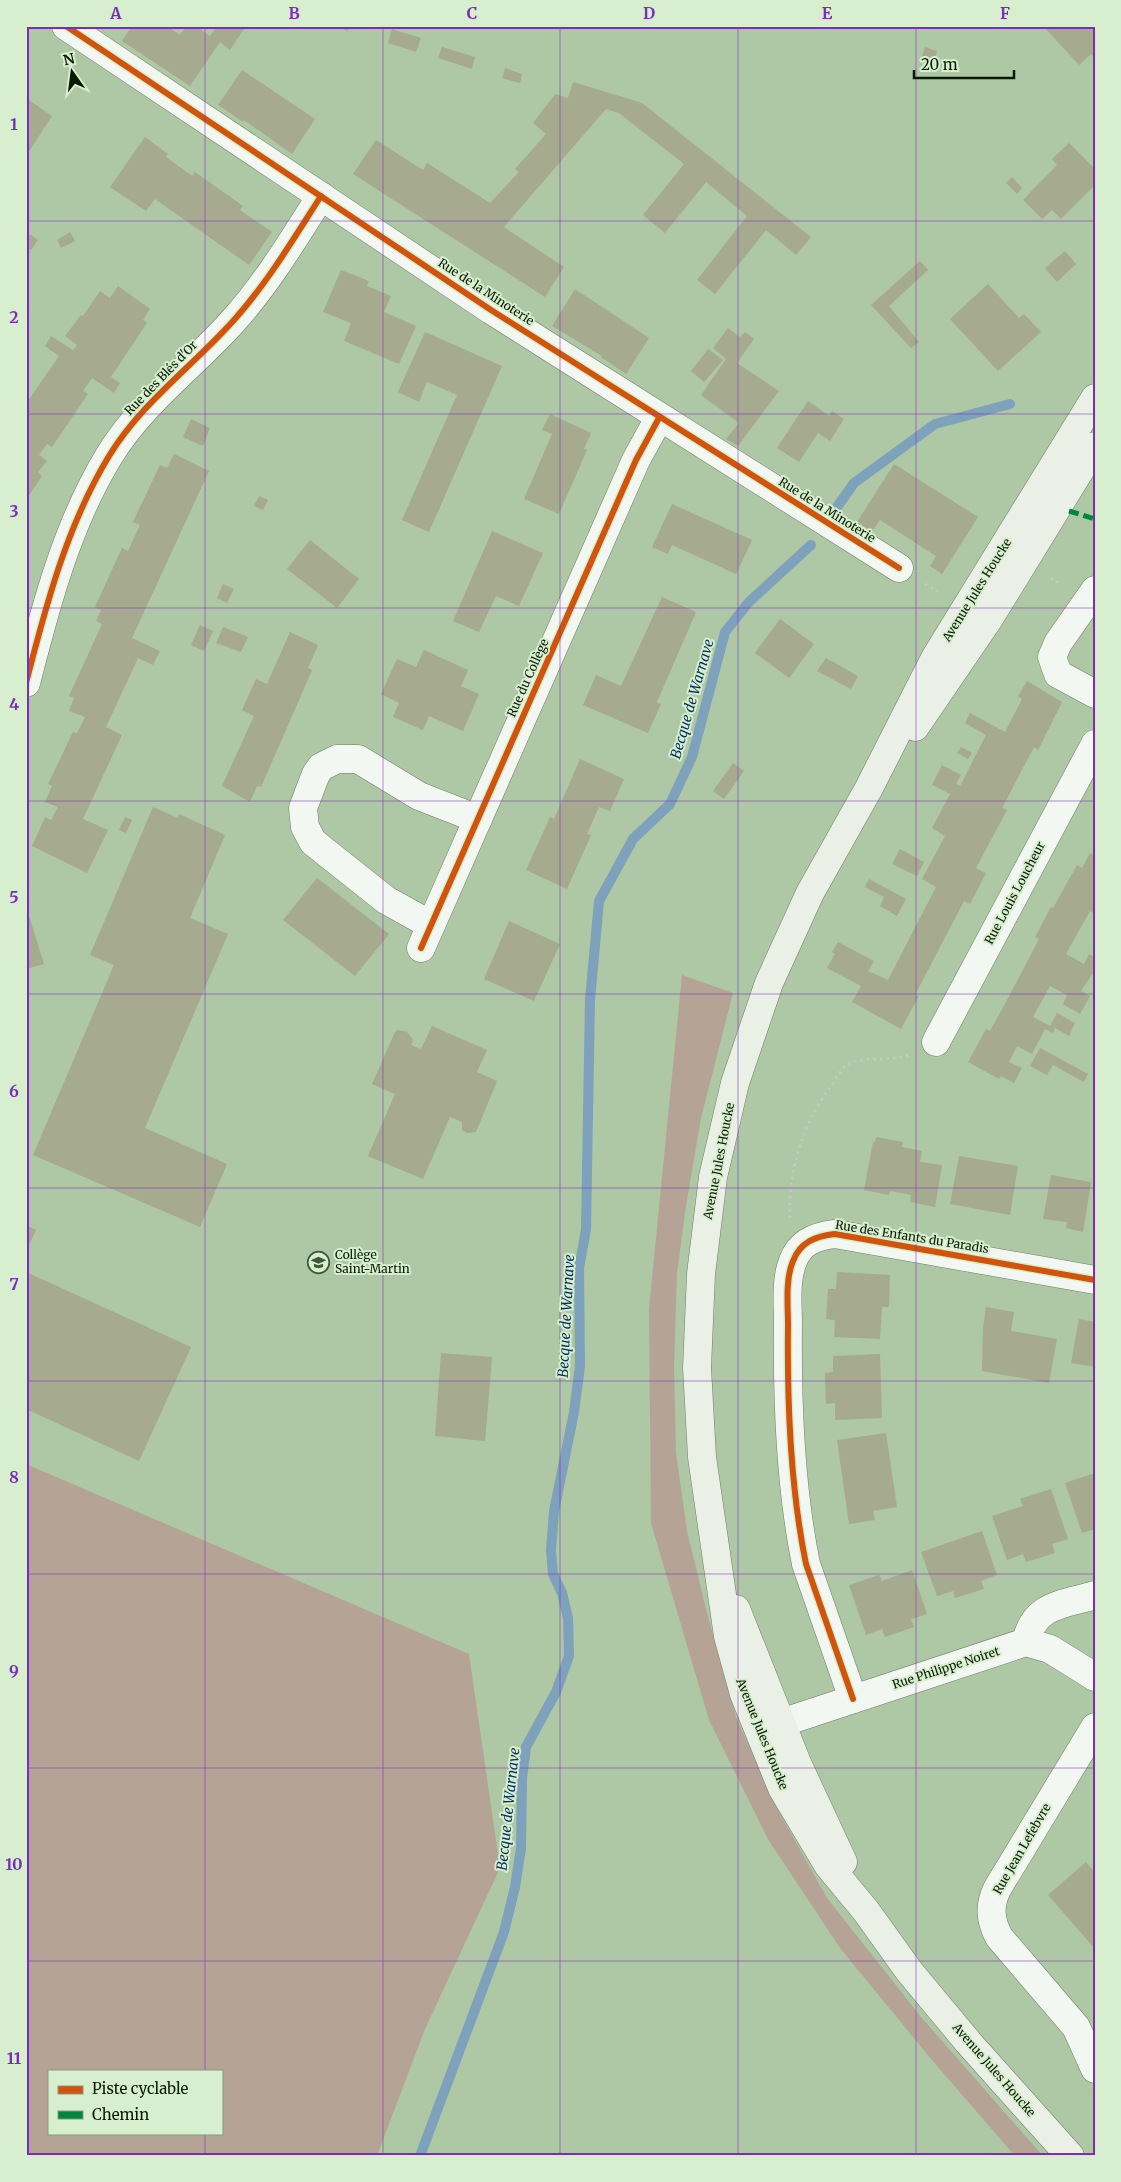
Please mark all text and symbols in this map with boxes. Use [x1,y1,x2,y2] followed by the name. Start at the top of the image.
[109,3,122,23] text: A
[288,3,300,23] text: B
[467,3,477,23] text: C
[643,3,655,23] text: D
[822,3,833,23] text: E
[1000,3,1010,23] text: F
[48,48,98,98] north arrow
[914,48,1014,80] scale bar
[61,49,76,69] text: N
[921,55,958,74] text: 20 m
[10,114,18,134] text: 1
[436,255,537,328] street label: Rue de la Minoterie
[9,307,19,327] text: 2
[121,337,201,418] street label: Rue des Blés d'Or
[776,474,878,545] street label: Rue de la Minoterie
[9,501,19,521] text: 3
[938,535,1014,645] street label: Avenue Jules Houcke
[504,636,552,719] street label: Rue du Collège
[666,637,718,761] water label: Becque de Warnave
[9,694,19,714] text: 4
[981,838,1048,947] street label: Rue Louis Loucheur
[9,887,19,907] text: 5
[9,1081,19,1101] text: 6
[700,1101,737,1222] street label: Avenue Jules Houcke
[834,1217,990,1256] street label: Rue des Enfants du Paradis
[335,1247,410,1276] place label: Collège Saint-Martin
[307,1250,331,1274] school or university icon: Collège Saint-Martin
[554,1254,578,1378] water label: Becque de Warnave
[9,1274,19,1294] text: 7
[9,1467,19,1487] text: 8
[890,1643,1002,1692] street label: Rue Philippe Noiret
[9,1661,19,1681] text: 9
[733,1675,792,1792] street label: Avenue Jules Houcke
[493,1747,523,1871] water label: Becque de Warnave
[989,1801,1054,1897] street label: Rue Jean Lefebvre
[5,1854,23,1874] text: 10
[949,2019,1039,2119] street label: Avenue Jules Houcke
[7,2048,22,2068] text: 11
[48,2070,222,2134] legend
[92,2079,189,2098] text: Piste cyclable
[92,2105,149,2124] text: Chemin

